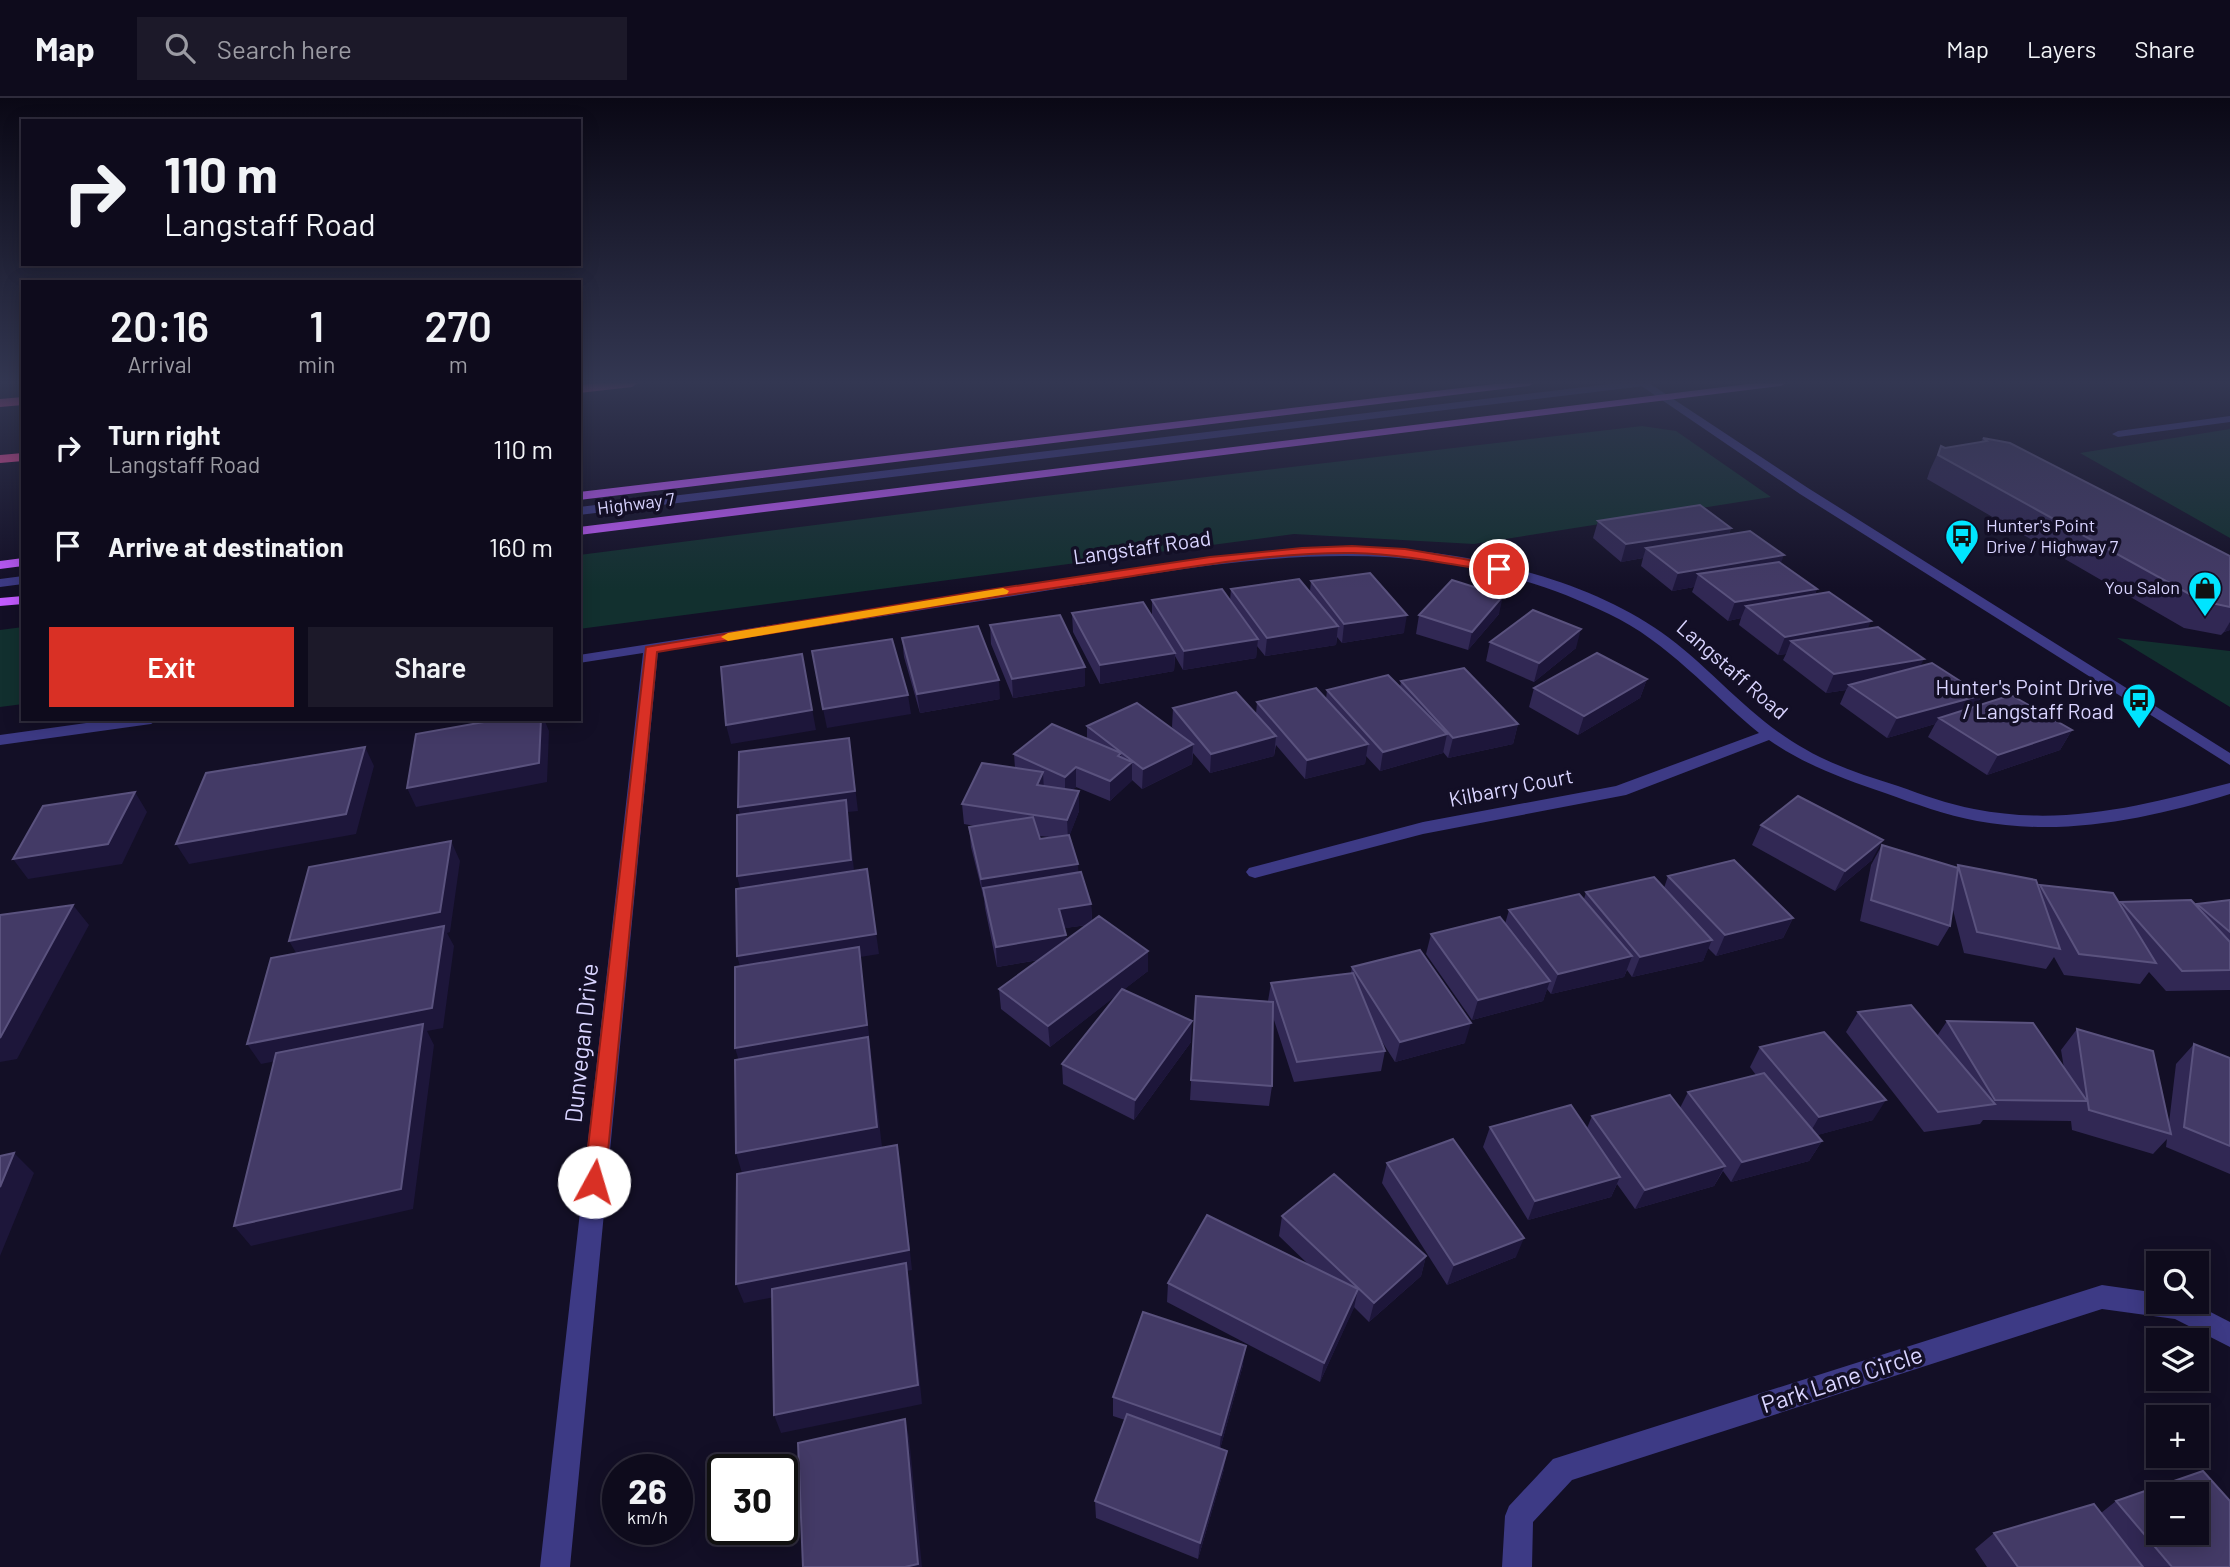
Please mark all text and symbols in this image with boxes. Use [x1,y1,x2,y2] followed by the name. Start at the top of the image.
[137,17,627,80] search box
[35,28,95,68] text: Map
[161,29,199,67] icon: search
[217,33,352,64] text: Search here
[1946,34,1989,63] text: Map
[2027,34,2096,63] text: Layers
[2134,34,2195,63] text: Share
[164,144,278,203] text: 110 m
[49,147,140,238] icon: right
[164,204,376,242] text: Langstaff Road
[110,300,209,350] text: 20:16
[309,300,324,350] text: 1
[424,300,492,350] text: 270
[127,350,192,378] text: Arrival
[298,350,335,378] text: min
[449,350,468,378] text: m
[108,419,221,450] text: Turn right
[49,429,87,467] icon: right
[493,433,553,464] text: 110 m
[108,450,260,478] text: Langstaff Road
[596,487,676,519] street label: Highway 7
[1986,514,2119,557] place label: Hunter's Point Drive / Highway 7
[1943,517,1981,566] bus stop icon: Hunter's Point Drive / Highway 7
[1071,524,1212,569] street label: Langstaff Road
[49,527,87,565] icon: arrive
[108,531,344,562] text: Arrive at destination
[489,531,553,562] text: 160 m
[1469,539,1529,599] pin
[1480,550,1518,588] icon: arrive
[2186,569,2224,618] shop icon: You Salon
[2105,576,2180,598] place label: You Salon
[1672,614,1794,724] street label: Langstaff Road
[49,627,294,707] button: Exit
[308,627,553,707] button: Share
[1936,674,2114,723] place label: Hunter's Point Drive / Langstaff Road
[2120,681,2158,730] bus stop icon: Hunter's Point Drive / Langstaff Road
[1446,762,1575,811] street label: Kilbarry Court
[558,962,603,1124] street label: Dunvegan Drive
[557,1145,631,1219] position arrow
[2146,1251,2209,1545] map controls
[2146,1251,2209,1314] button: search
[2146,1328,2209,1391] button: layers
[1757,1339,1926,1418] street label: Park Lane Circle
[2146,1405,2209,1468] button: +
[707,1454,798,1545] speed limit sign: 30
[628,1469,667,1511] text: 26
[2146,1482,2209,1545] button: −
[627,1506,668,1528] text: km/h

